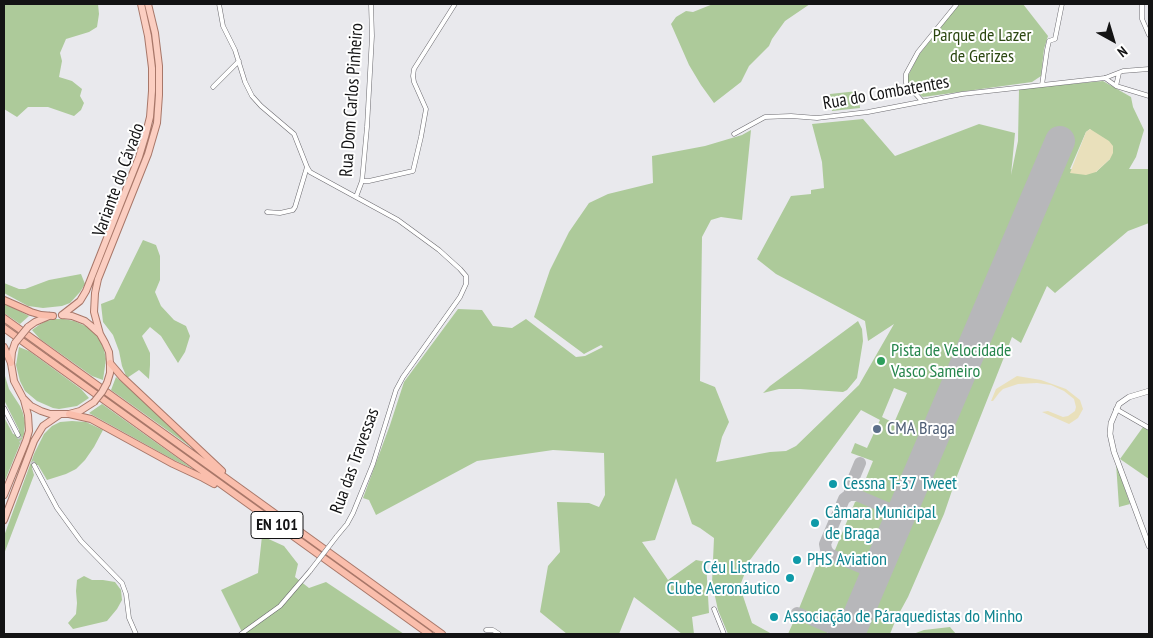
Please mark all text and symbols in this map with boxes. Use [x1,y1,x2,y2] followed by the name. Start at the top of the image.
[1088,15,1138,65] north arrow
[336,22,368,178] street label: Rua Dom Carlos Pinheiro
[933,25,1031,68] park label: Parque de Lazer de Gerizes
[1114,42,1131,61] text: N
[821,71,951,115] street label: Rua do Combatentes
[88,120,150,240] street label: Variante do Cávado
[891,340,1012,382] place label: Pista de Velocidade Vasco Sameiro
[875,355,887,367] marker: Pista de Velocidade Vasco Sameiro
[326,405,384,517] street label: Rua das Travessas
[887,418,955,440] place label: CMA Braga
[871,423,883,435] marker: CMA Braga
[843,473,957,495] place label: Cessna T-37 Tweet
[827,478,839,490] marker: Cessna T-37 Tweet
[825,502,936,544] place label: Câmara Municipal de Braga
[251,512,303,538] road number: EN 101
[809,517,821,529] marker: Câmara Municipal de Braga
[807,549,887,571] place label: PHS Aviation
[791,554,803,566] marker: PHS Aviation
[667,557,780,600] place label: Céu Listrado Clube Aeronáutico
[784,572,796,584] marker: Céu Listrado Clube Aeronáutico
[784,606,1023,628] place label: Associação de Páraquedistas do Minho
[768,611,780,623] marker: Associação de Páraquedistas do Minho

